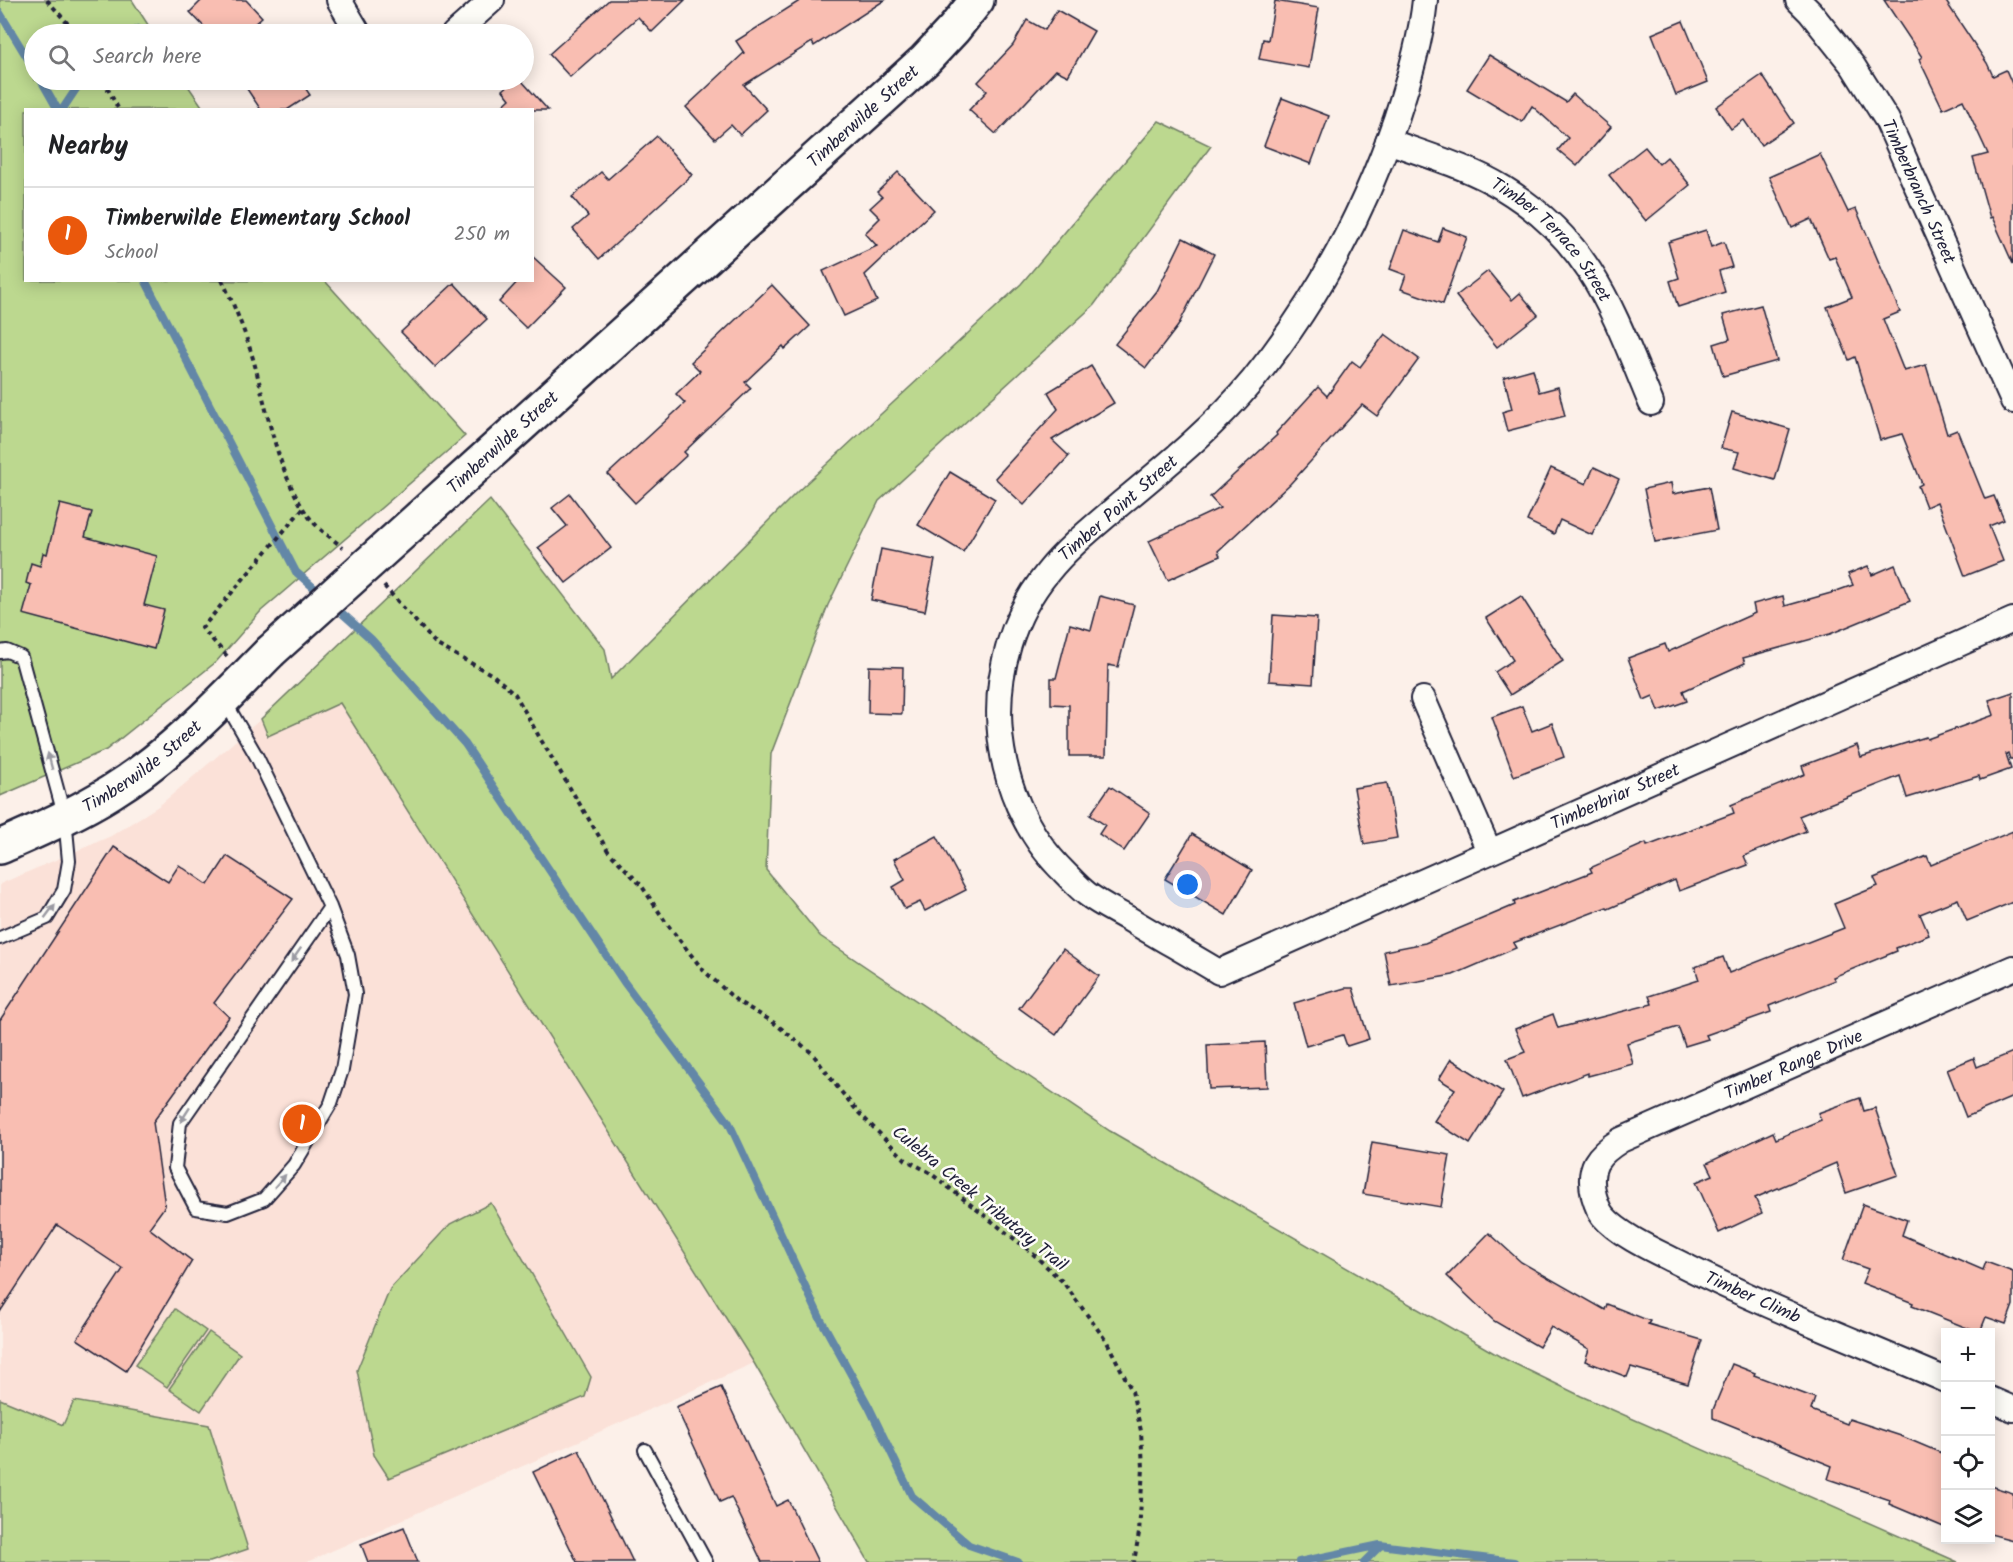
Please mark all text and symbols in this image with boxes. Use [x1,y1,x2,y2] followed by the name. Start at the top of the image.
[24,24,534,90] search box
[93,40,201,75] text: Search here
[45,41,78,74] icon: search
[801,58,927,176] street label: Timberwilde Street
[1873,115,1963,270] street label: Timberbranch Street
[48,126,128,168] text: Nearby
[1485,171,1618,308] street label: Timber Terrace Street
[105,202,410,237] text: Timberwilde Elementary School
[64,219,71,251] text: 1
[454,219,510,251] text: 250 m
[105,237,158,269] text: School
[441,384,567,502] street label: Timberwilde Street
[1053,448,1186,569] street label: Timber Point Street
[78,713,210,822] street label: Timberwilde Street
[44,752,54,771] one-way arrow
[1546,756,1686,839] street label: Timberbriar Street
[1173,870,1202,899] your location
[44,903,56,919] one-way arrow
[291,947,302,963] one-way arrow
[1720,1023,1868,1109] street label: Timber Range Drive
[282,1102,322,1146] pin: 1
[180,1107,191,1124] one-way arrow
[885,1119,1074,1280] street label: Culebra Creek Tributary Trail
[273,1174,286,1189] one-way arrow
[1700,1264,1805,1333] street label: Timber Climb
[1941,1328,1995,1544] map controls
[1941,1328,1995,1382] button: +
[1941,1382,1995,1436] button: −
[1941,1436,1995,1490] button: locate
[1941,1490,1995,1544] button: layers

